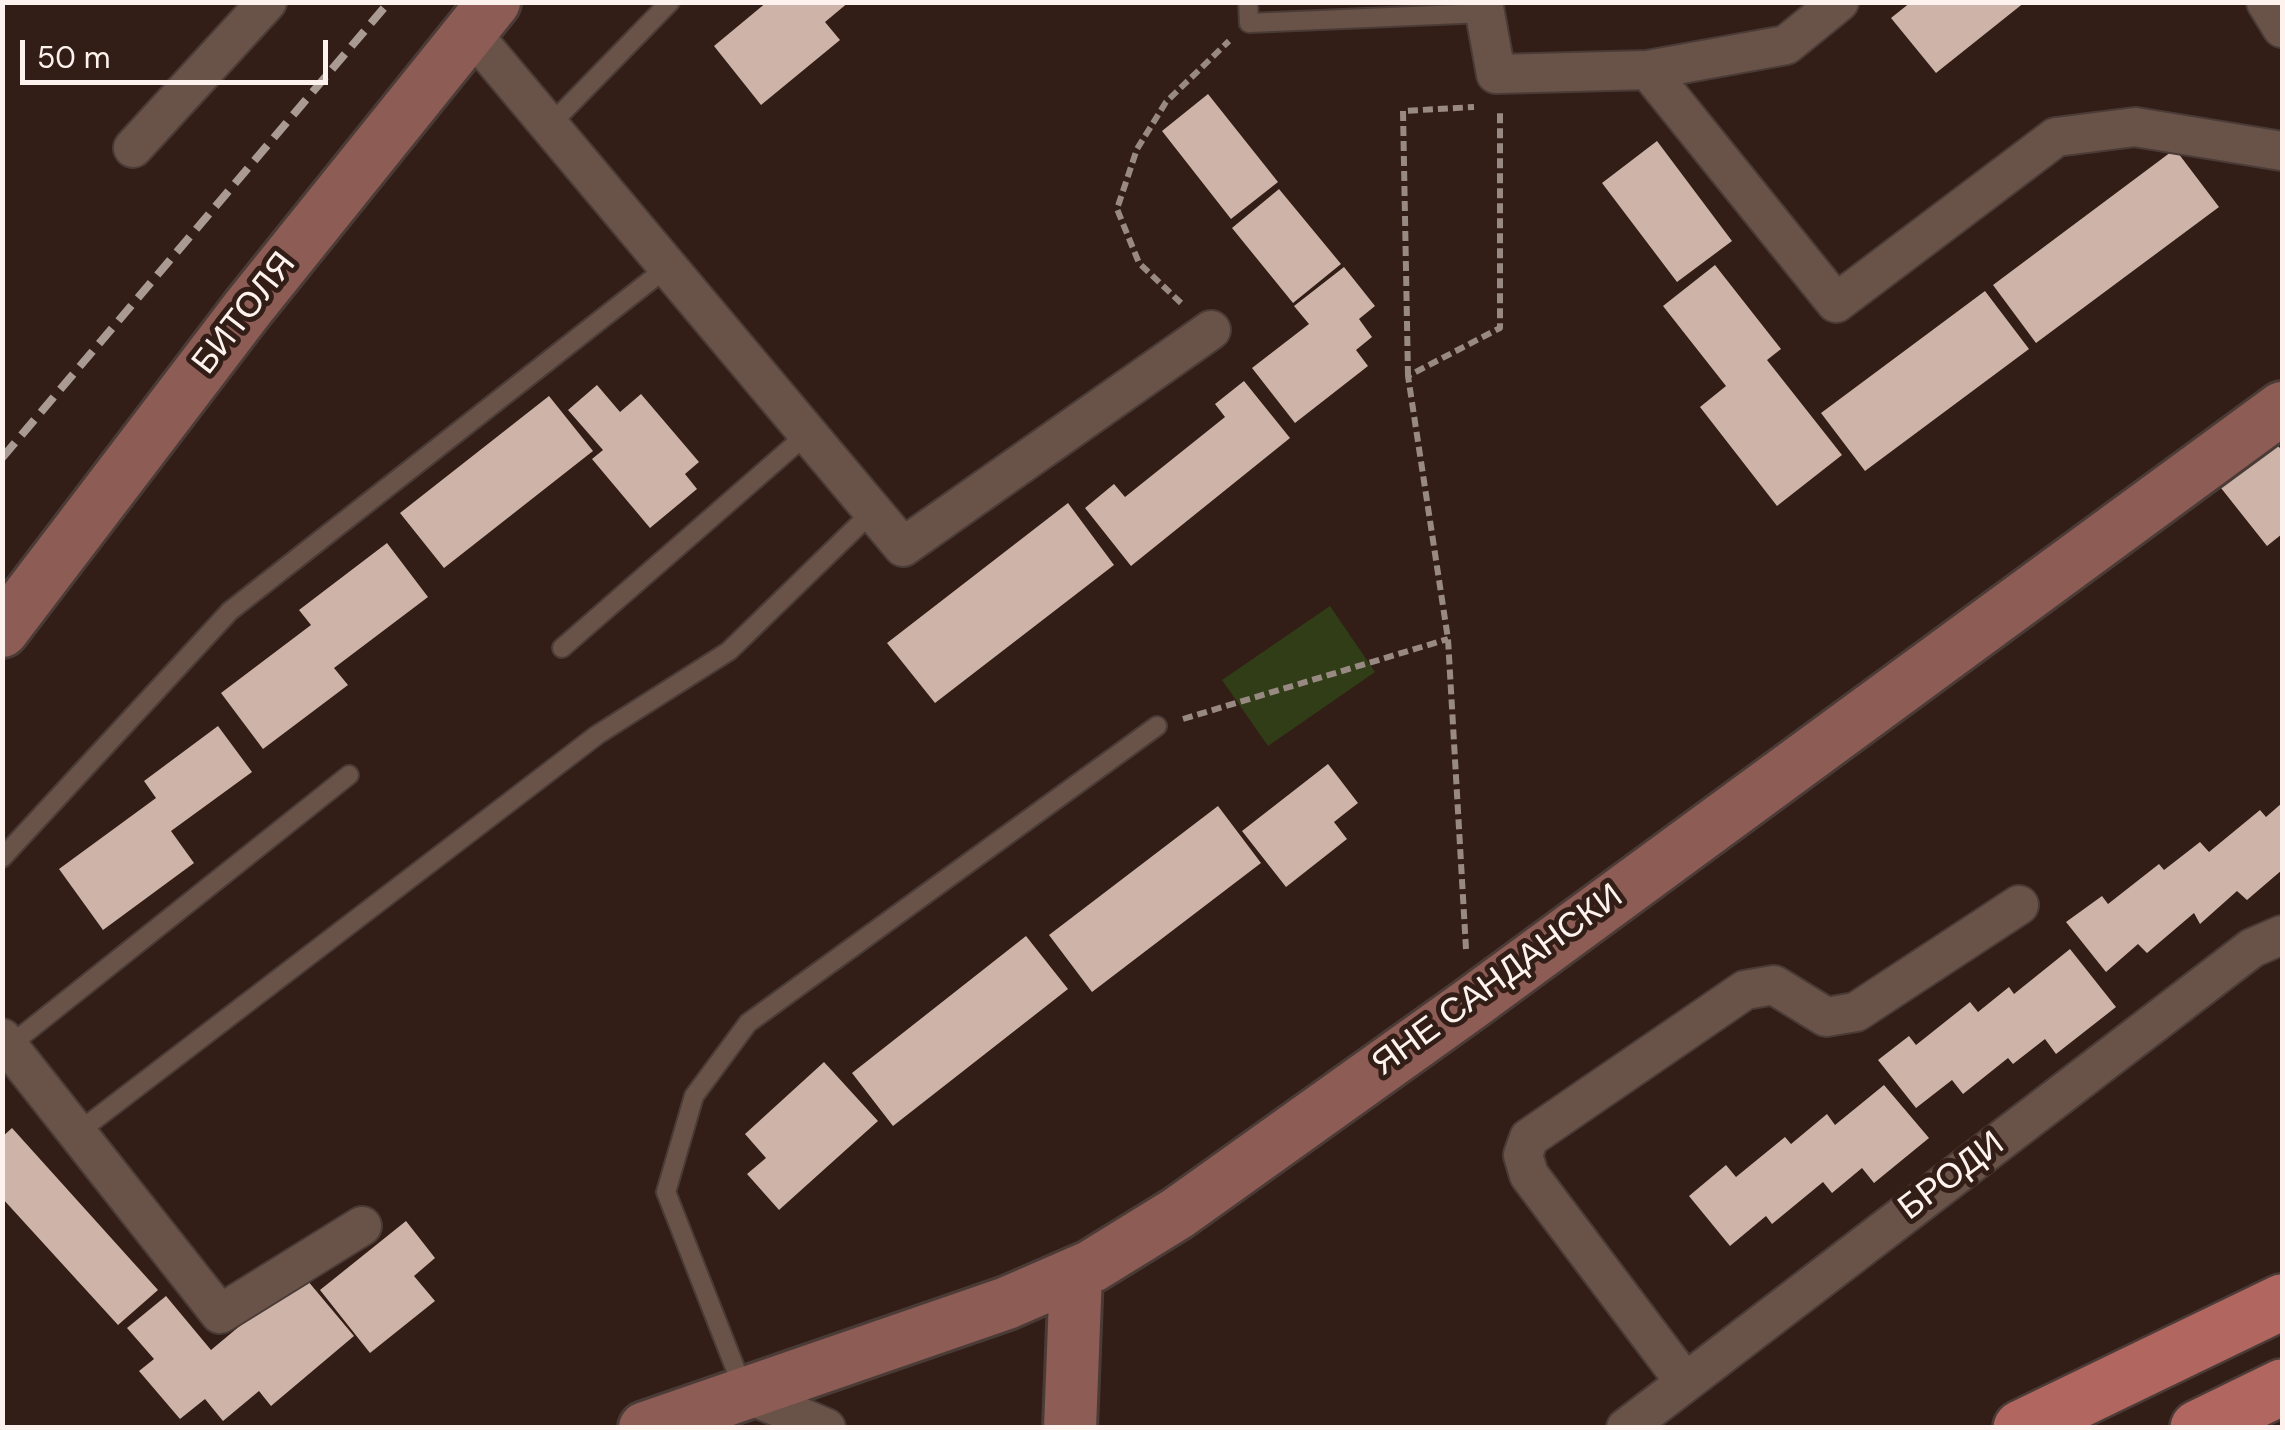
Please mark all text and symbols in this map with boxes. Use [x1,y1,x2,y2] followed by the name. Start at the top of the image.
[25,20,332,82] scale bar
[37,38,111,77] text: 50 m
[184,245,306,383] street label: БИТОЛЯ
[1365,876,1631,1086] street label: ЯНЕ САНДАНСКИ
[1891,1124,2013,1230] street label: БРОДИ

